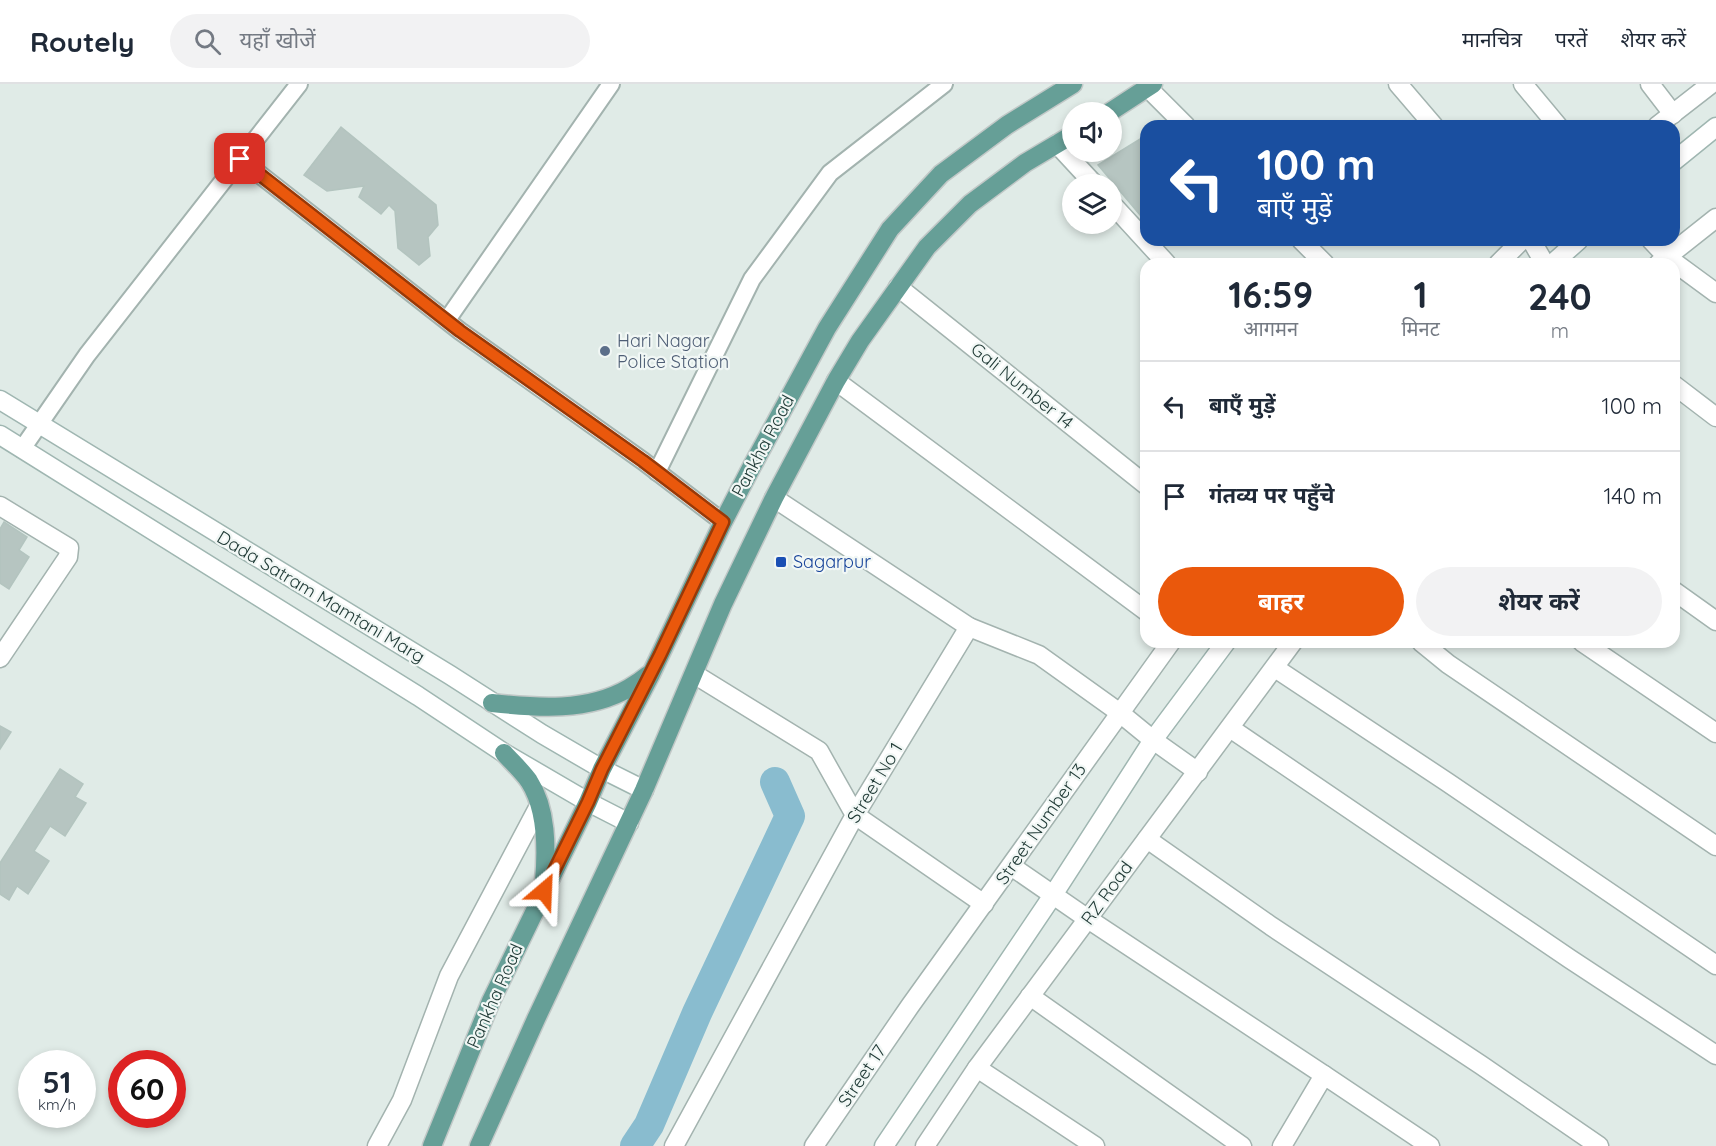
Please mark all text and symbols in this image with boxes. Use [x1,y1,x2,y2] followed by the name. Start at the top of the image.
[170,14,590,68] search box
[30,24,134,59] text: Routely
[191,25,224,58] icon: search
[239,26,316,54] text: यहाँ खोजें
[1462,26,1522,52] text: मानचित्र
[1555,26,1588,52] text: परतें
[1621,26,1686,52] text: शेयर करें
[1062,102,1122,234] map controls
[1062,102,1122,162] button: sound
[214,133,265,184] pin
[1257,138,1375,191] text: 100 m
[223,142,256,175] icon: arrive
[1158,144,1236,222] icon: left
[1062,174,1122,234] button: layers
[1257,190,1332,224] text: बाएँ मुड़ें
[1228,272,1313,317] text: 16:59
[1414,272,1428,317] text: 1
[1528,274,1592,319] text: 240
[1243,316,1298,341] text: आगमन
[1401,316,1440,341] text: मिनट
[1551,318,1569,343] text: m
[617,329,729,373] place label: Hari Nagar Police Station
[966,337,1078,434] street label: Gali Number 14
[598,344,612,358] marker: Hari Nagar Police Station
[1158,390,1191,423] icon: left
[726,391,799,501] street label: Pankha Road
[1209,391,1275,419] text: बाएँ मुड़ें
[1602,392,1662,420] text: 100 m
[1158,480,1191,513] icon: arrive
[1209,481,1334,509] text: गंतव्य पर पहुँचे
[1603,482,1662,510] text: 140 m
[213,525,429,668] street label: Dada Satram Mamtani Marg
[793,550,871,573] place label: Sagarpur
[774,555,788,569] marker: Sagarpur
[1158,567,1404,636] button: बाहर
[1416,567,1662,636] button: शेयर करें
[842,738,908,827] street label: Street No 1
[990,759,1091,889] street label: Street Number 13
[1076,856,1137,929] street label: RZ Road
[512,859,576,923] position arrow
[461,940,528,1052] street label: Pankha Road
[832,1040,891,1111] street label: Street 17
[108,1050,186,1128] speed limit sign: 60
[43,1063,71,1101] text: 51
[38,1095,76,1114] text: km/h

